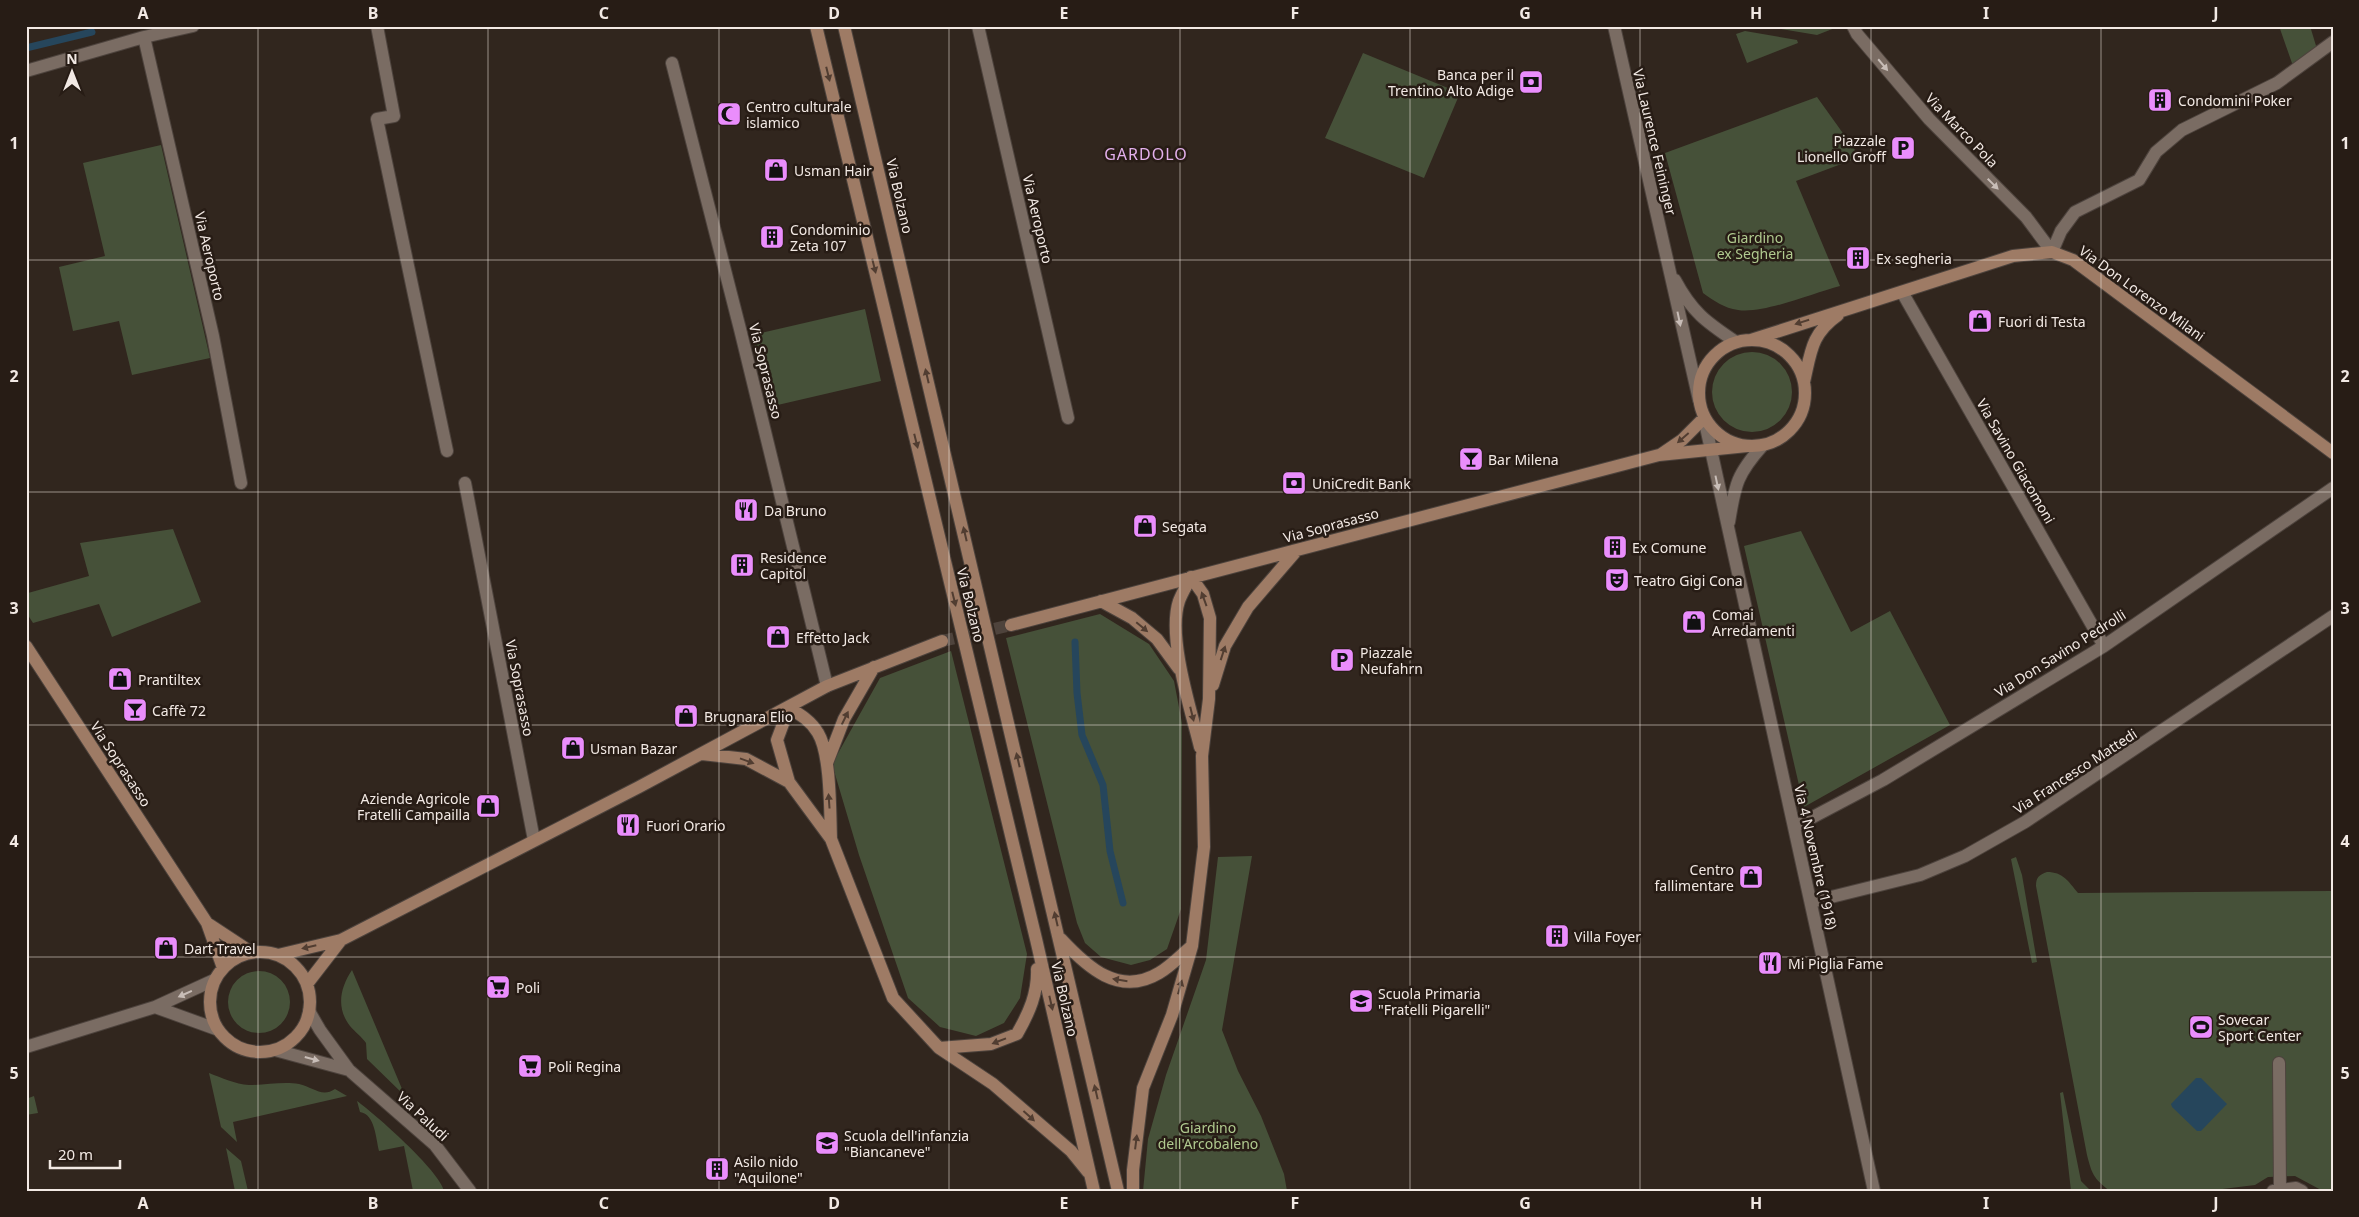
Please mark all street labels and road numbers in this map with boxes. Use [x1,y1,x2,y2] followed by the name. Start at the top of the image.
[1629,67,1681,217] street label: Via Laurence Feininger
[1922,89,2002,171] street label: Via Marco Pola
[882,157,918,235] street label: Via Bolzano
[1019,173,1057,265] street label: Via Aeroporto
[191,210,229,302] street label: Via Aeroporto
[2075,241,2209,345] street label: Via Don Lorenzo Milani
[745,321,787,421] street label: Via Soprasasso
[1972,395,2060,527] street label: Via Savino Giacomoni
[1281,503,1381,547] street label: Via Soprasasso
[953,566,989,644] street label: Via Bolzano
[1991,605,2129,701] street label: Via Don Savino Pedrolli
[501,638,539,738] street label: Via Soprasasso
[86,718,156,810] street label: Via Soprasasso
[2010,724,2140,818] street label: Via Francesco Mattedi
[1790,783,1842,931] street label: Via 4 Novembre (1918)
[1047,960,1083,1038] street label: Via Bolzano
[393,1087,453,1145] street label: Via Paludi

